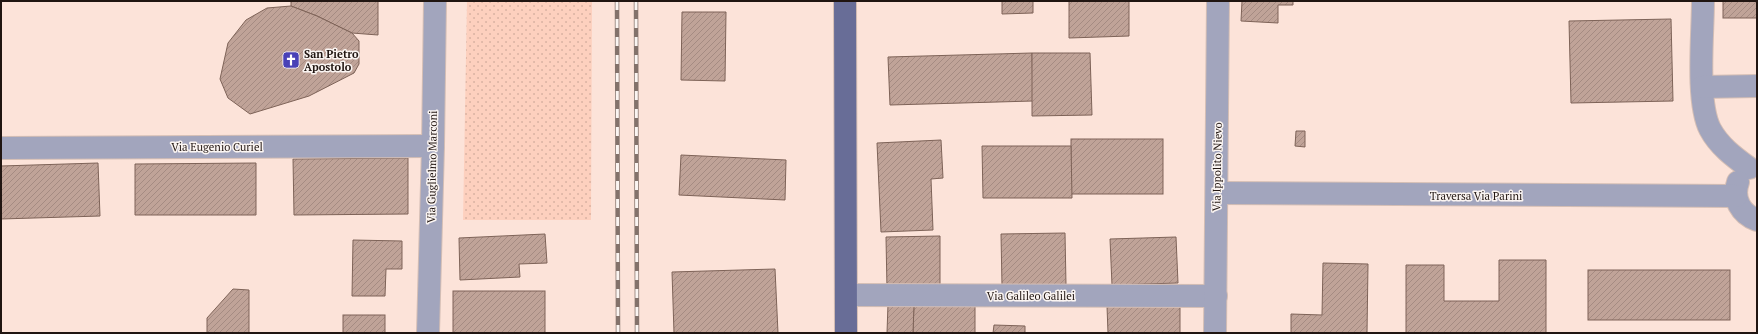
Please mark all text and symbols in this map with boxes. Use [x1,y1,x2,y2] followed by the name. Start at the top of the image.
[304,47,359,74] place label: San Pietro Apostolo
[281,50,301,70] church icon: San Pietro Apostolo
[424,111,440,223] street label: Via Guglielmo Marconi
[1209,122,1225,212] street label: Via Ippolito Nievo
[171,140,263,154] street label: Via Eugenio Curiel
[1430,189,1522,203] street label: Traversa Via Parini
[987,289,1075,303] street label: Via Galileo Galilei

